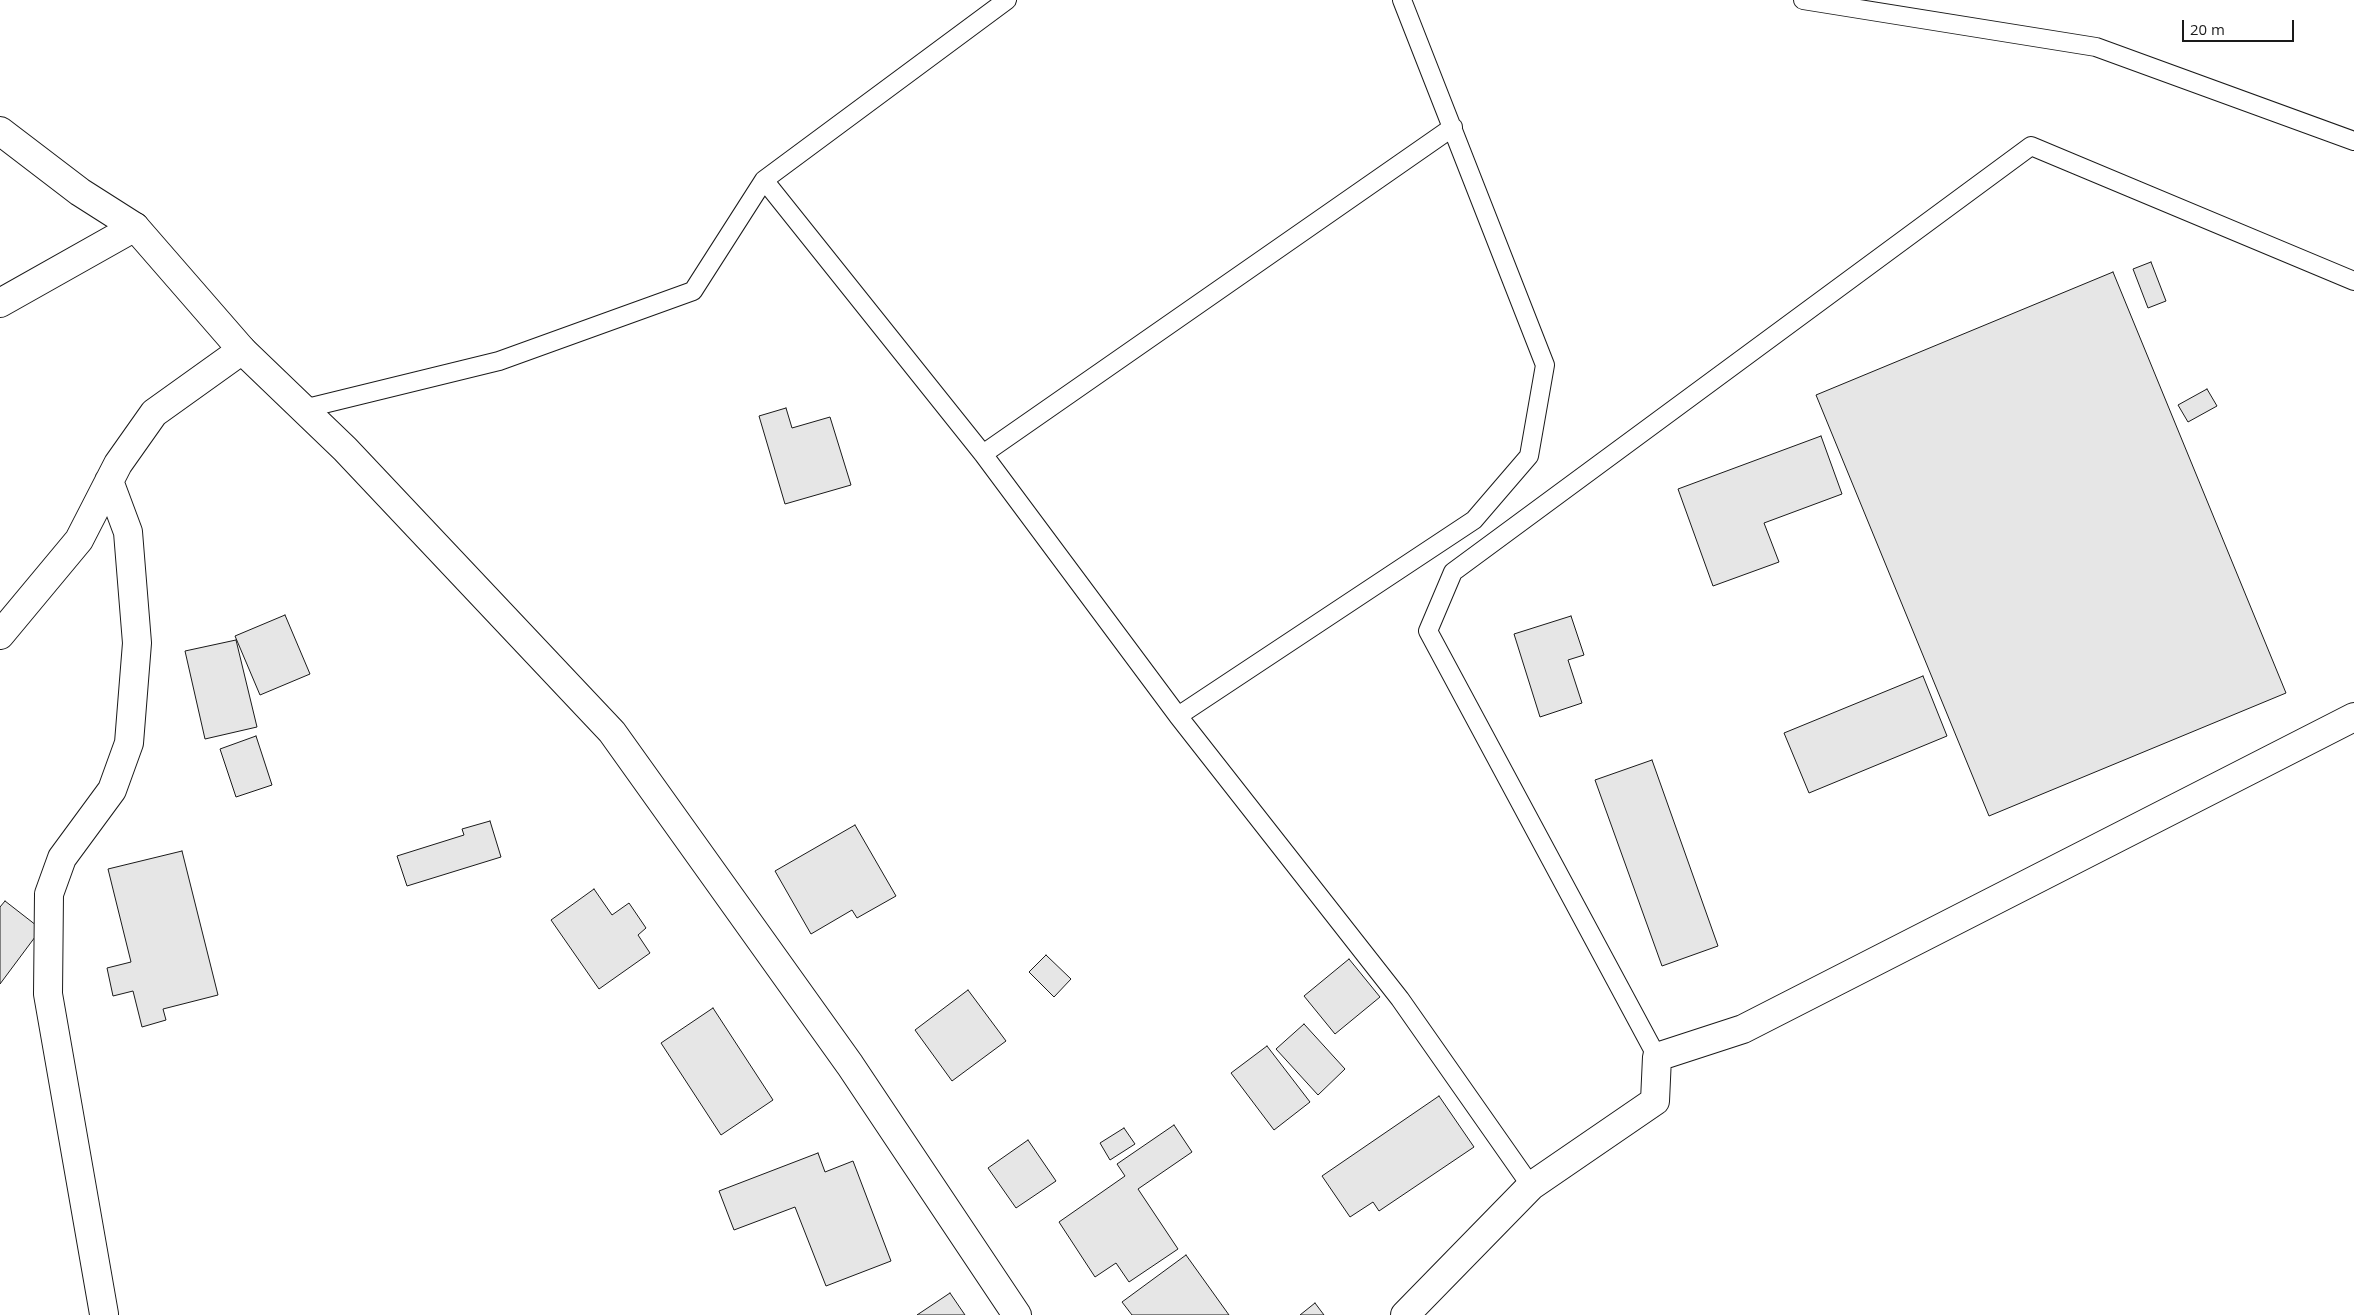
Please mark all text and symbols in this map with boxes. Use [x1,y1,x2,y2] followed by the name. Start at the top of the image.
[2184,10,2296,42] scale bar
[2190,19,2225,39] text: 20 m

